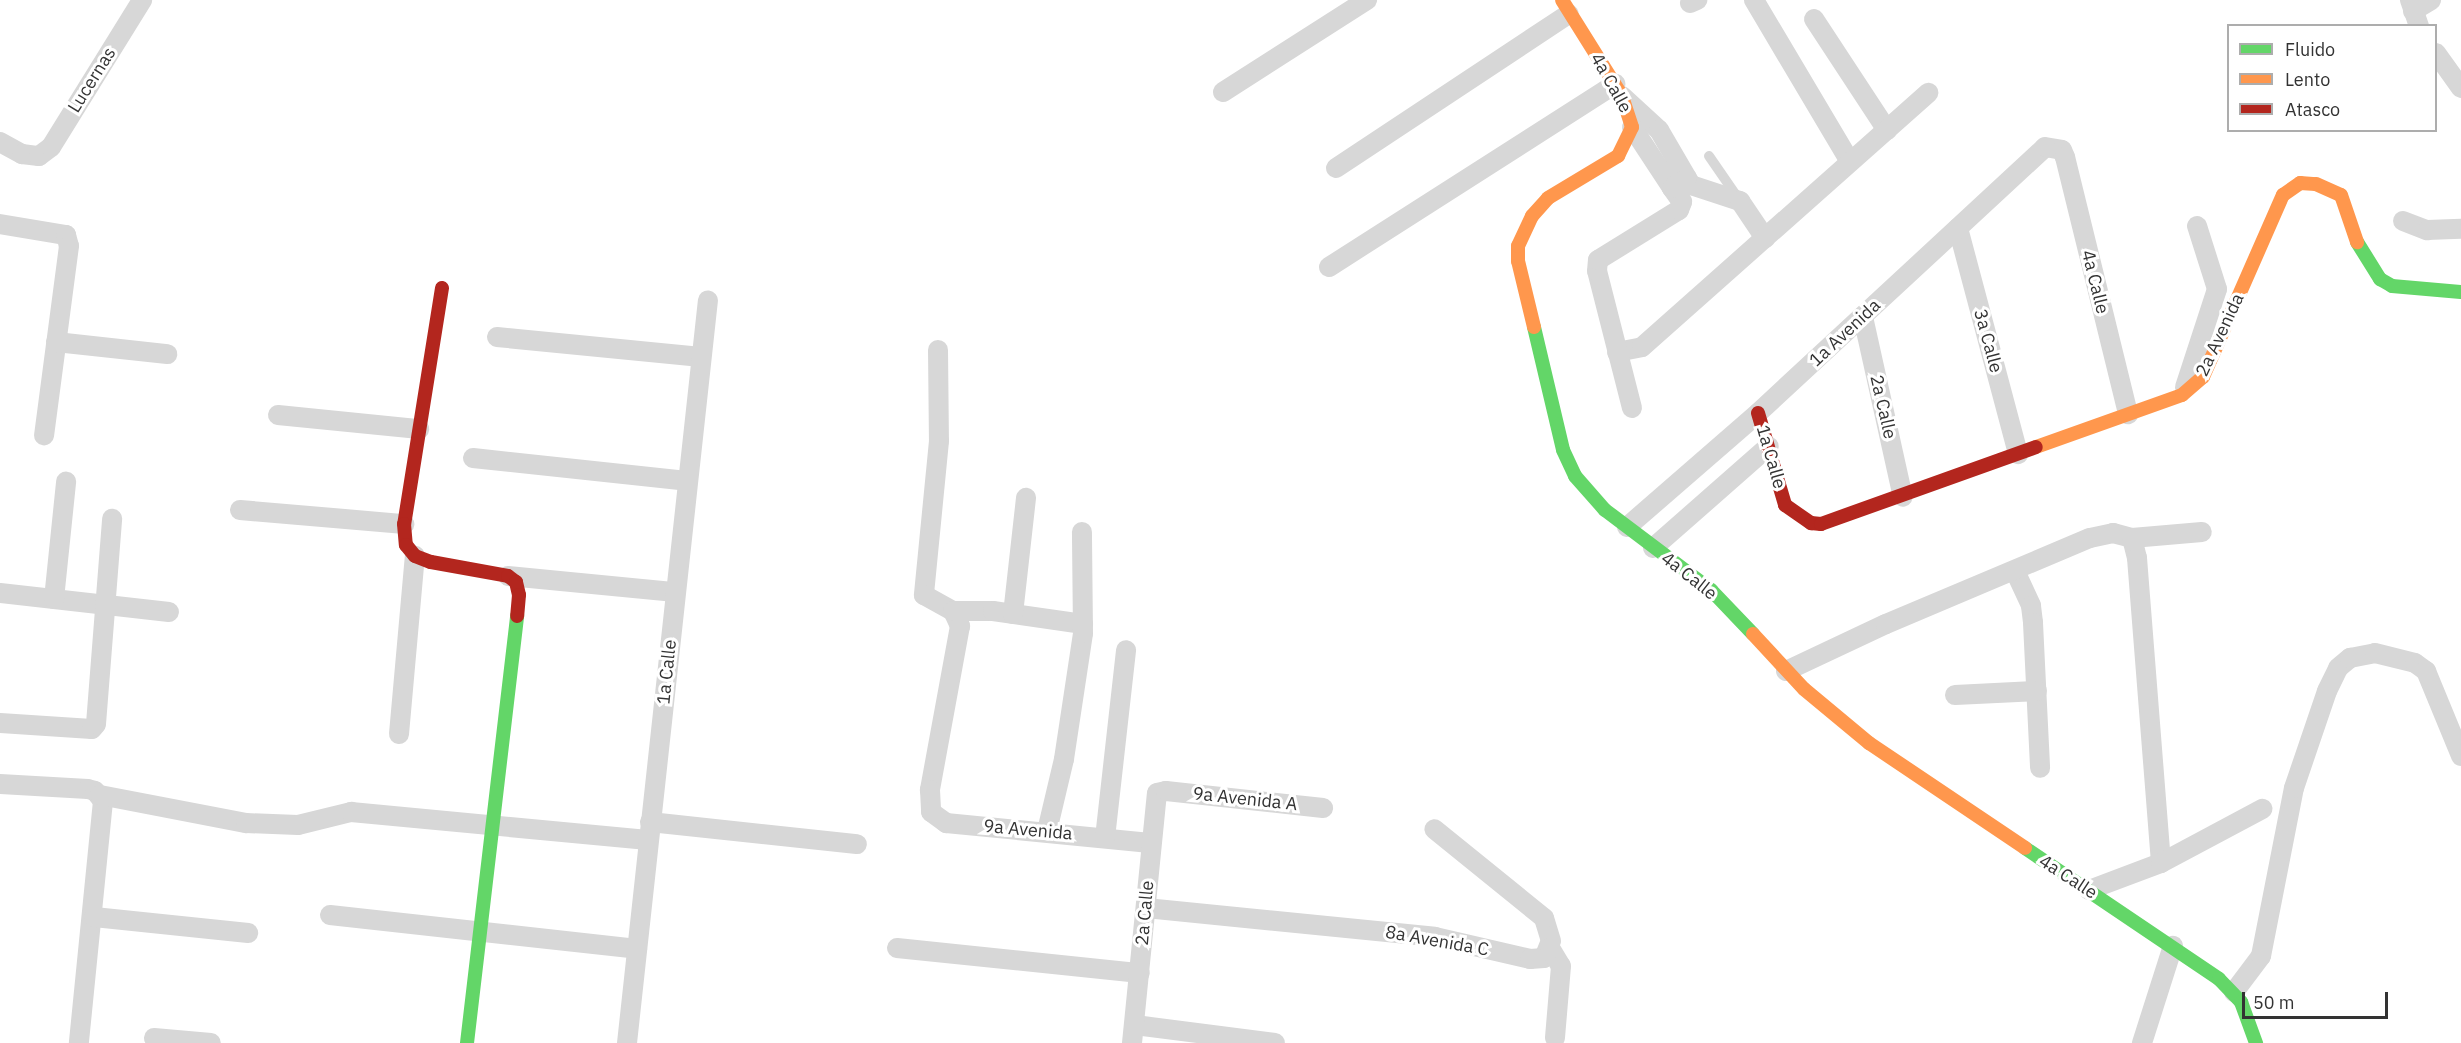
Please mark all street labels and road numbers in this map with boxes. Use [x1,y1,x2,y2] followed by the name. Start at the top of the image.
[63,43,121,117] street label: Lucernas
[1586,49,1636,117] street label: 4a Calle
[2077,248,2113,316] street label: 4a Calle
[2191,290,2249,380] street label: 2a Avenida
[1805,295,1885,371] street label: 1a Avenida
[1969,307,2007,375] street label: 3a Calle
[1865,373,1901,441] street label: 2a Calle
[1752,423,1790,491] street label: 1a Calle
[1657,547,1721,605] street label: 4a Calle
[653,639,681,705] street label: 1a Calle
[1192,783,1298,815] street label: 9a Avenida A
[983,815,1073,845] street label: 9a Avenida
[2035,850,2101,904] street label: 4a Calle
[1131,880,1159,946] street label: 2a Calle
[1384,921,1490,961] street label: 8a Avenida C

